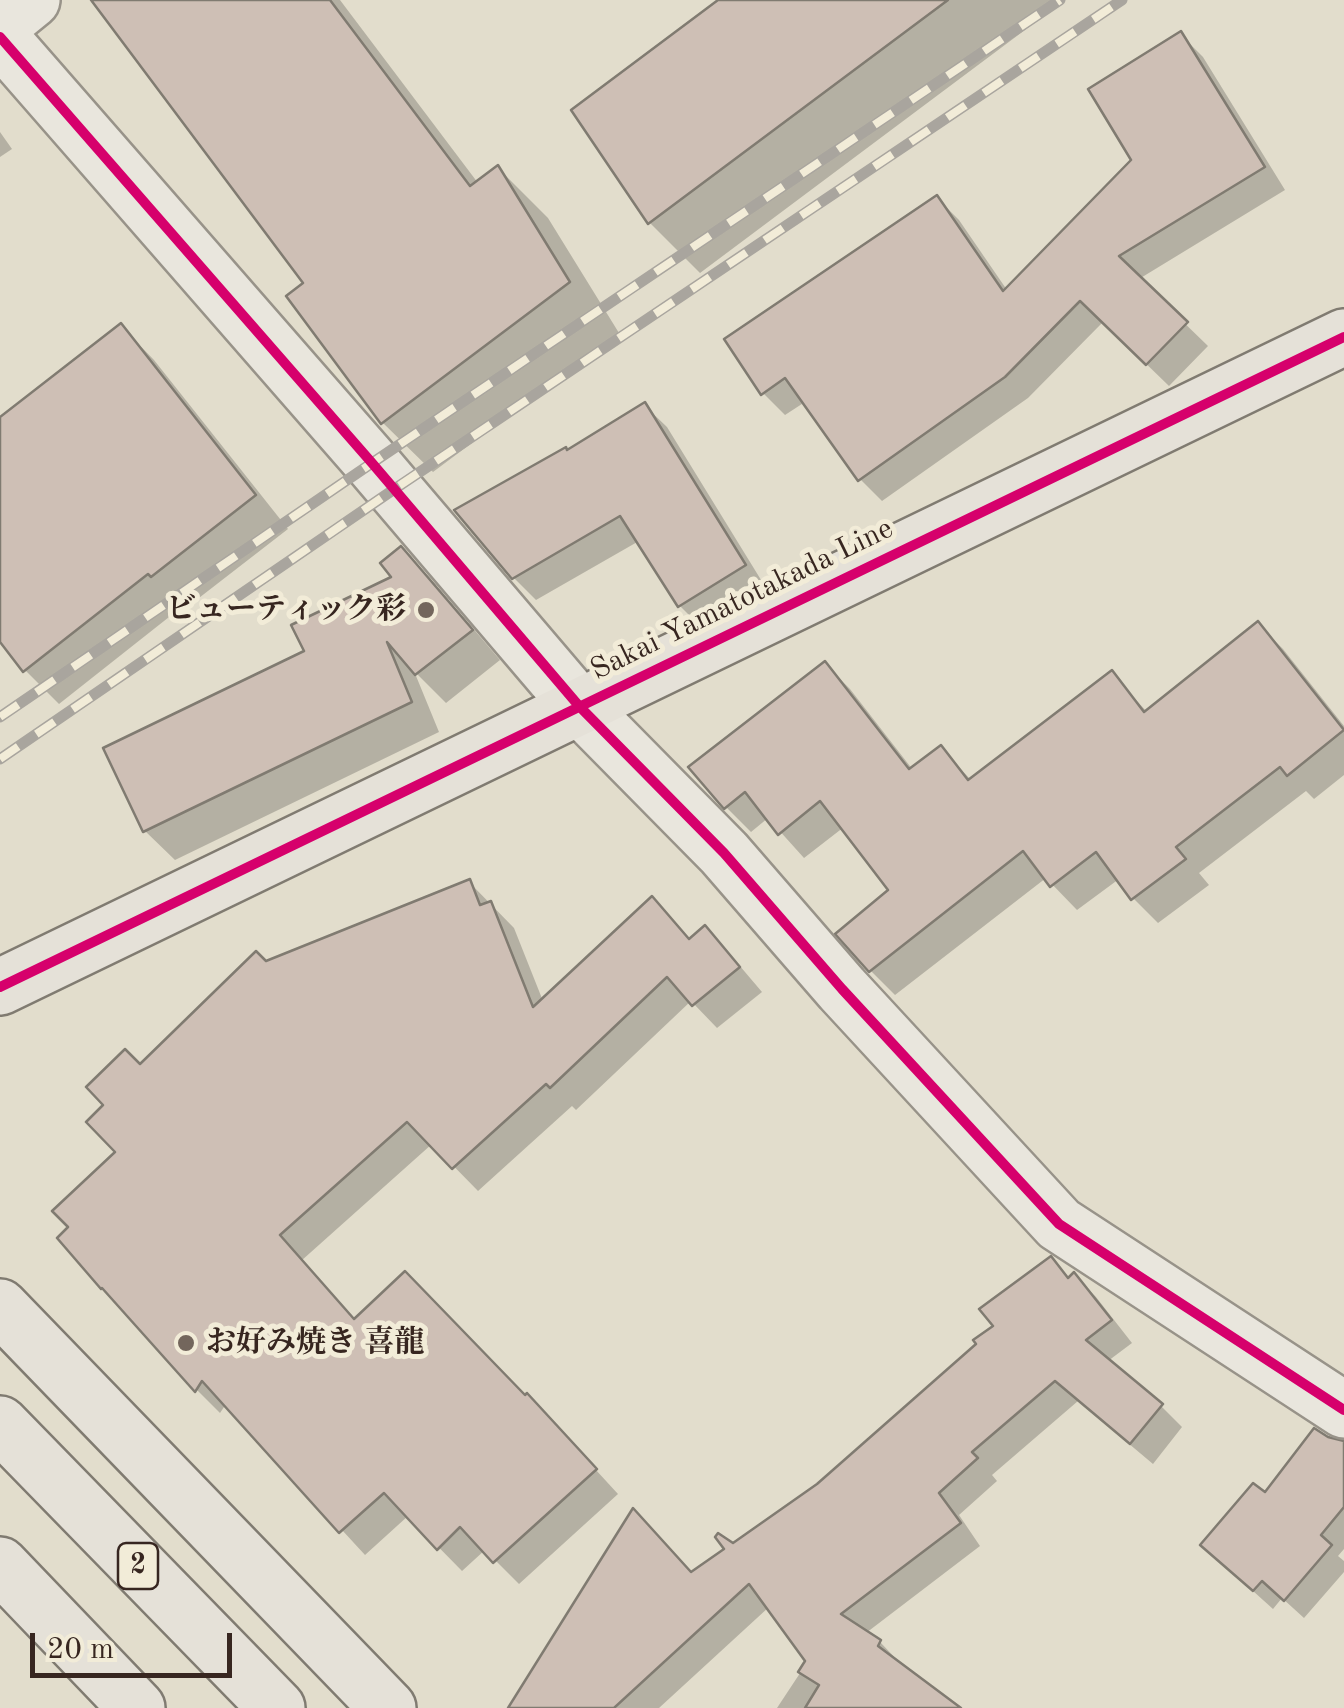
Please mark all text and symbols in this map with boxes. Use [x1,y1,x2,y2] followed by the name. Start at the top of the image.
[585,511,899,689] street label: Sakai Yamatotakada Line
[166,592,406,628] place label: ビューティック彩
[415,599,437,621] marker: ビューティック彩
[206,1325,424,1361] place label: お好み焼き 喜龍
[175,1332,197,1354] marker: お好み焼き 喜龍
[118,1543,158,1589] road number: 2
[35,1613,238,1675] scale bar
[47,1635,114,1665] text: 20 m

